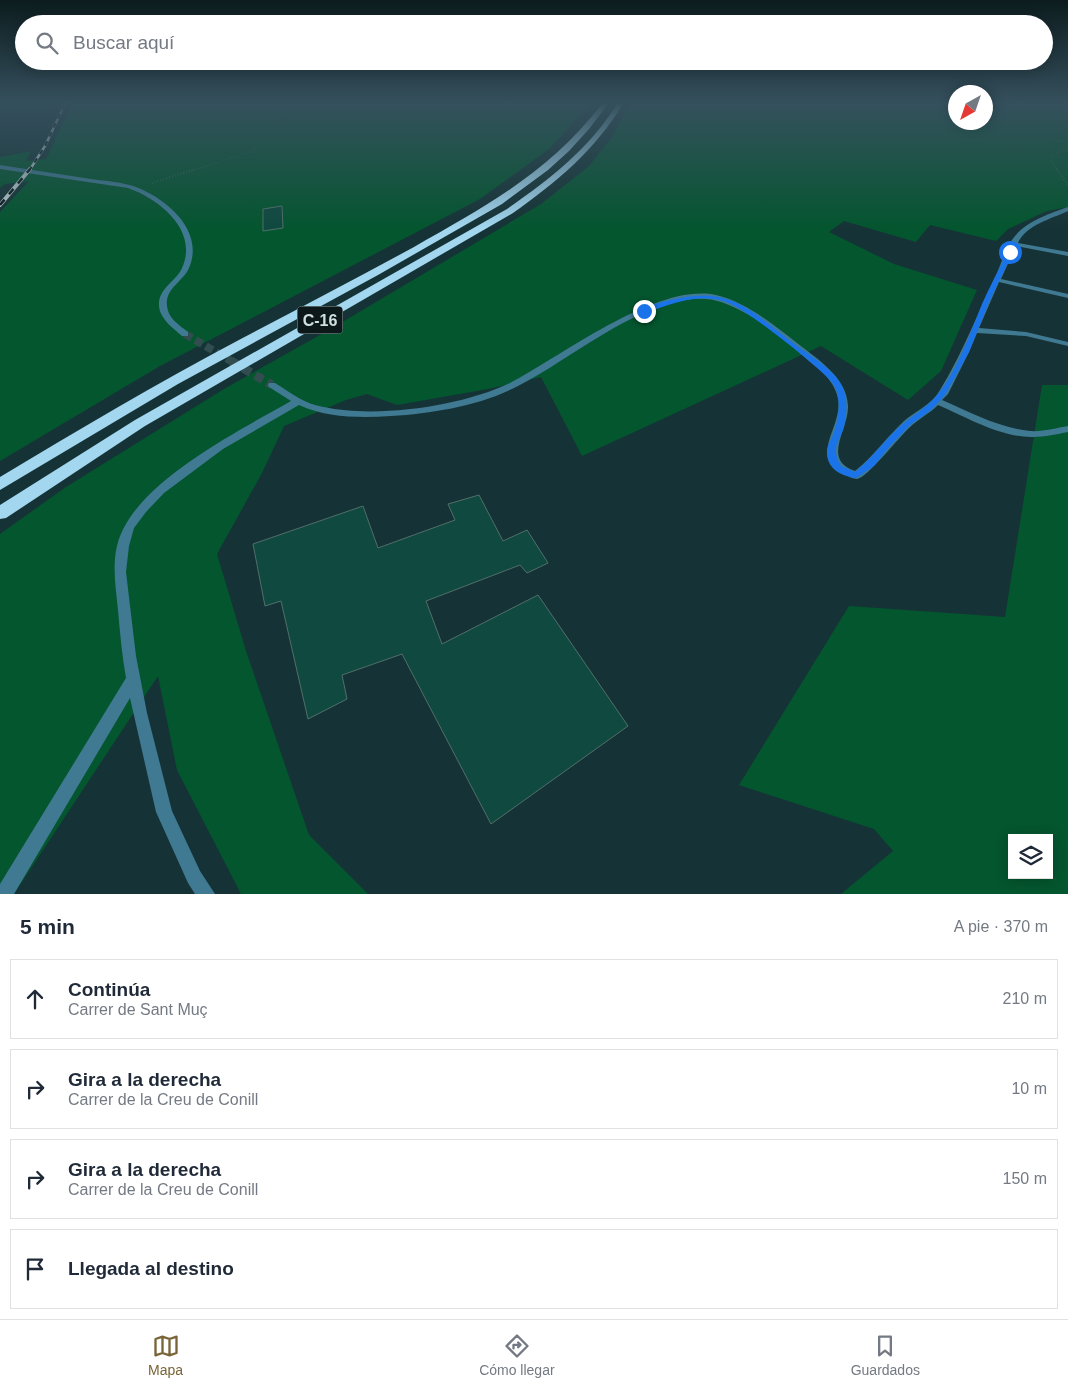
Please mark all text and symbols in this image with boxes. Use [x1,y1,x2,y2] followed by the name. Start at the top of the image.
[15,15,1053,70] search box
[33,29,61,57] icon: search
[73,32,174,53] text: Buscar aquí
[948,85,993,130] north arrow
[999,241,1022,264] route start
[633,300,656,323] route end
[298,306,342,334] road number: C-16
[1008,834,1053,879] map controls
[1008,834,1053,879] button: layers
[20,915,75,938] text: 5 min
[954,918,1048,935] text: A pie · 370 m
[68,979,150,1000] text: Continúa
[21,985,49,1013] icon: ahead
[1003,990,1047,1007] text: 210 m
[68,1001,208,1018] text: Carrer de Sant Muç
[68,1069,221,1090] text: Gira a la derecha
[21,1075,49,1103] icon: right
[1011,1080,1047,1097] text: 10 m
[68,1091,258,1108] text: Carrer de la Creu de Conill
[68,1159,221,1180] text: Gira a la derecha
[21,1165,49,1193] icon: right
[1003,1170,1047,1187] text: 150 m
[68,1181,258,1198] text: Carrer de la Creu de Conill
[21,1255,49,1283] icon: arrive
[68,1258,234,1279] text: Llegada al destino
[148,1332,183,1378] tab: Mapa
[479,1332,555,1378] tab: Cómo llegar
[851,1332,920,1378] tab: Guardados

